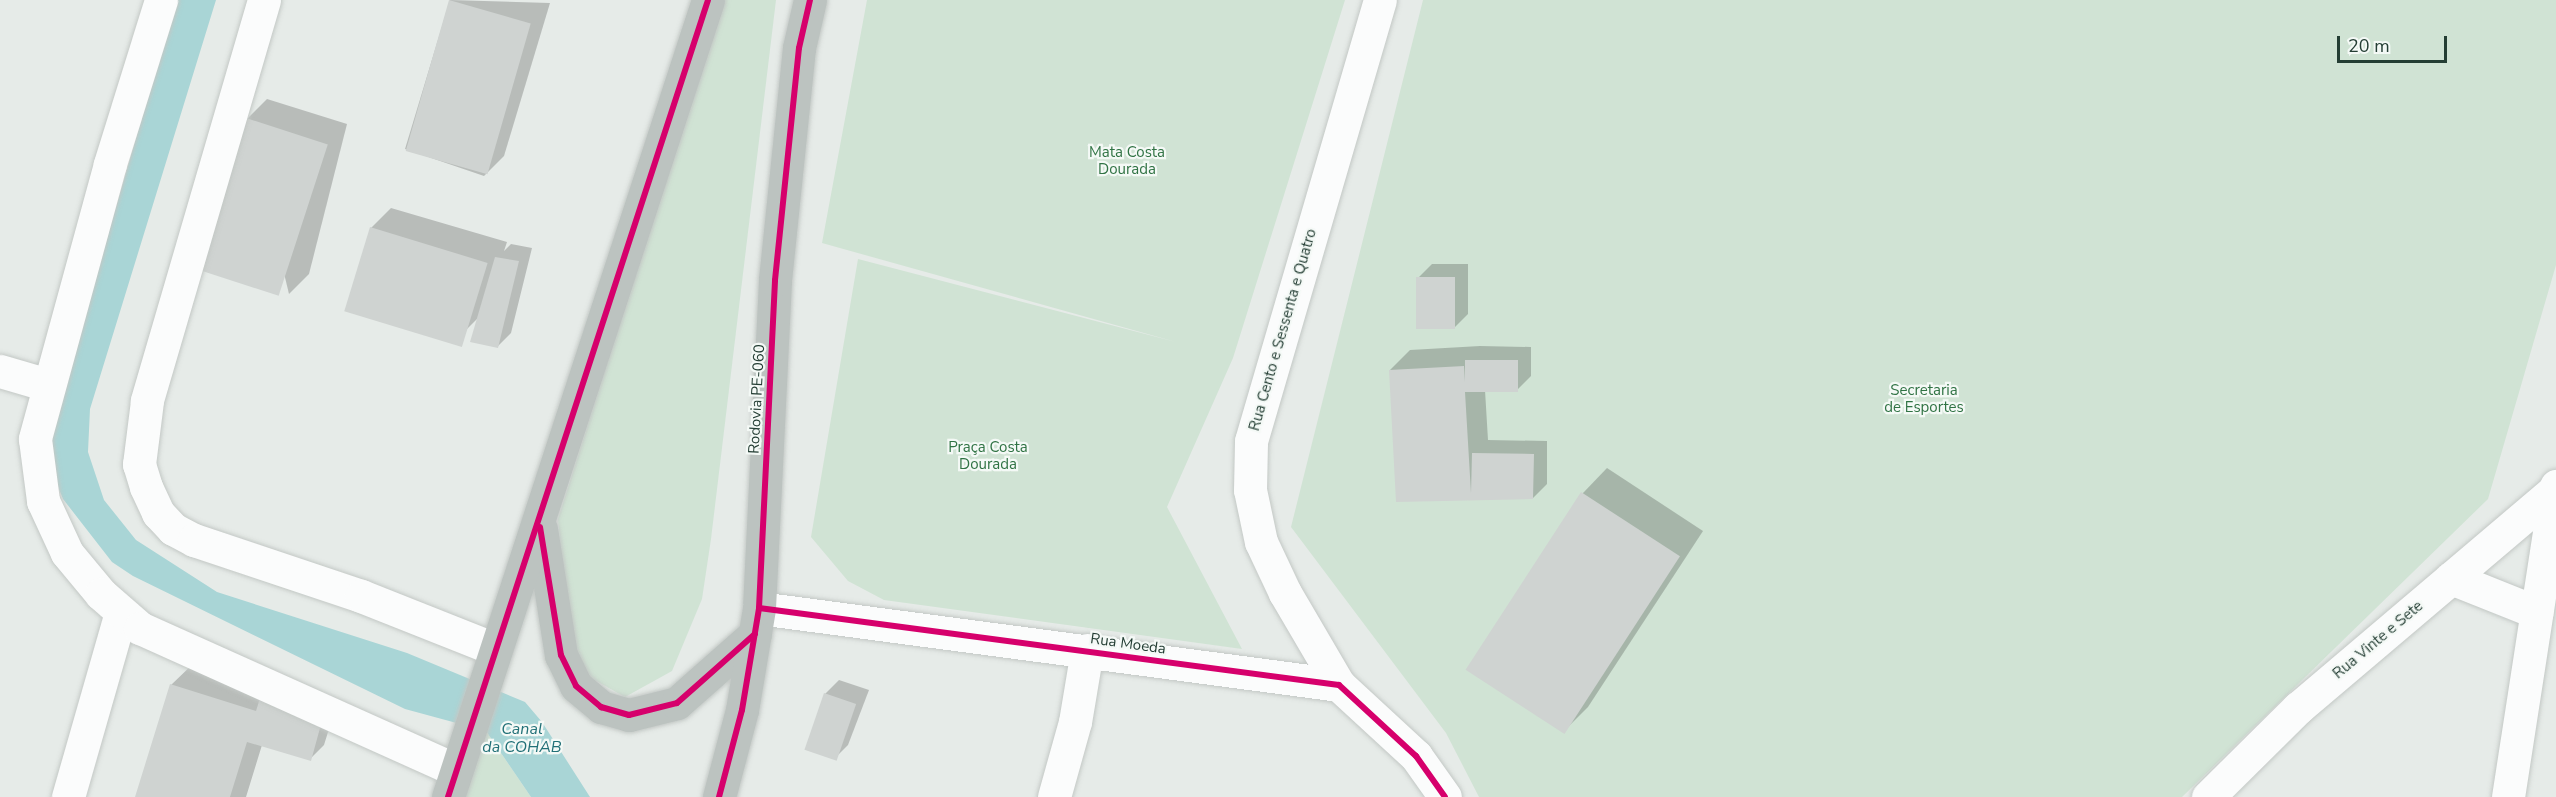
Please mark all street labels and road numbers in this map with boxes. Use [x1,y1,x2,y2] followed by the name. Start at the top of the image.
[1246,227,1320,433] street label: Rua Cento e Sessenta e Quatro
[745,344,769,454] street label: Rodovia PE-060
[2329,597,2427,683] street label: Rua Vinte e Sete
[1089,630,1167,658] street label: Rua Moeda

